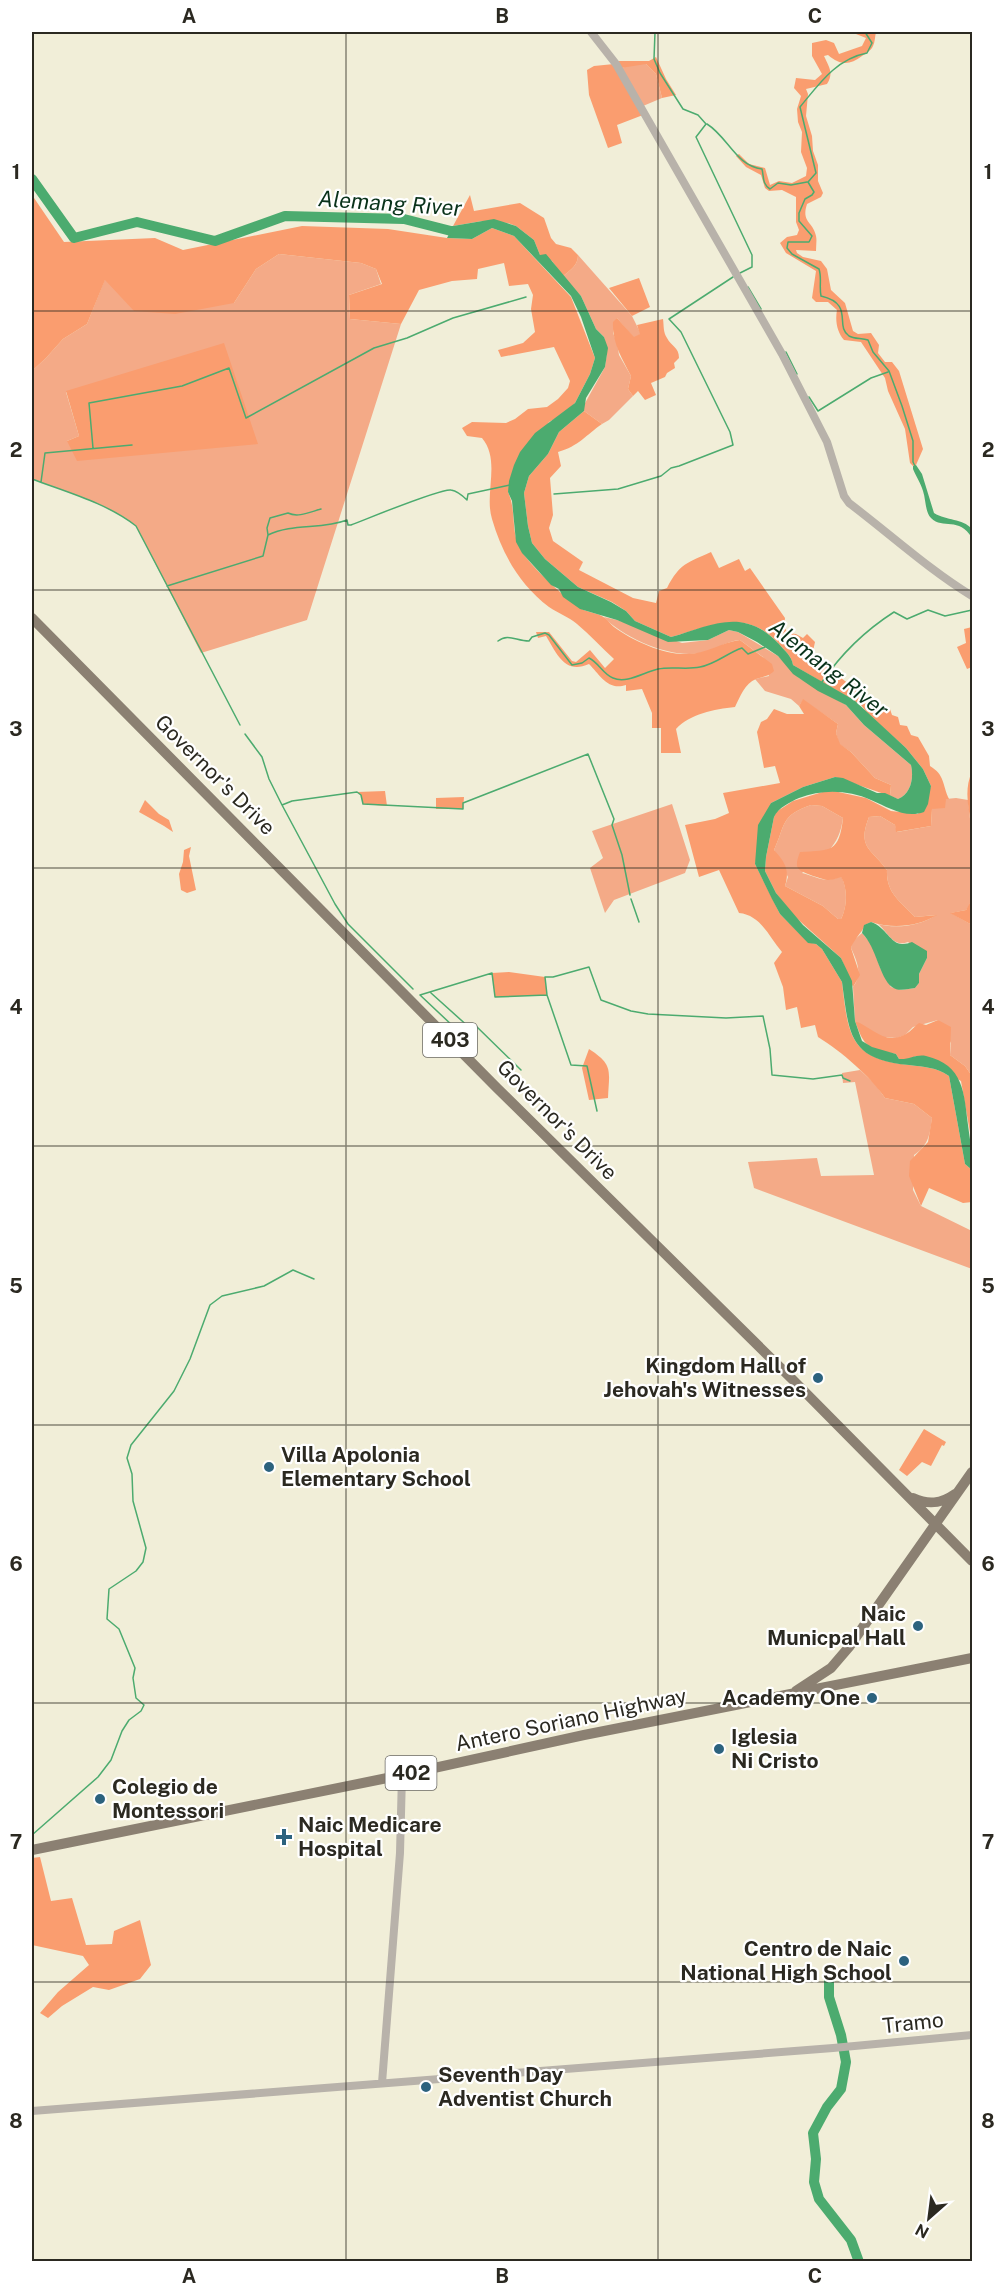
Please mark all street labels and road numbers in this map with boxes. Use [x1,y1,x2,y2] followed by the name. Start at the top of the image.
[150,709,281,840] street label: Governor's Drive
[423,1023,477,1057] road number: 403
[492,1054,623,1185] street label: Governor's Drive
[453,1683,689,1756] street label: Antero Soriano Highway
[386,1756,436,1790] road number: 402
[881,2007,945,2038] street label: Tramo

